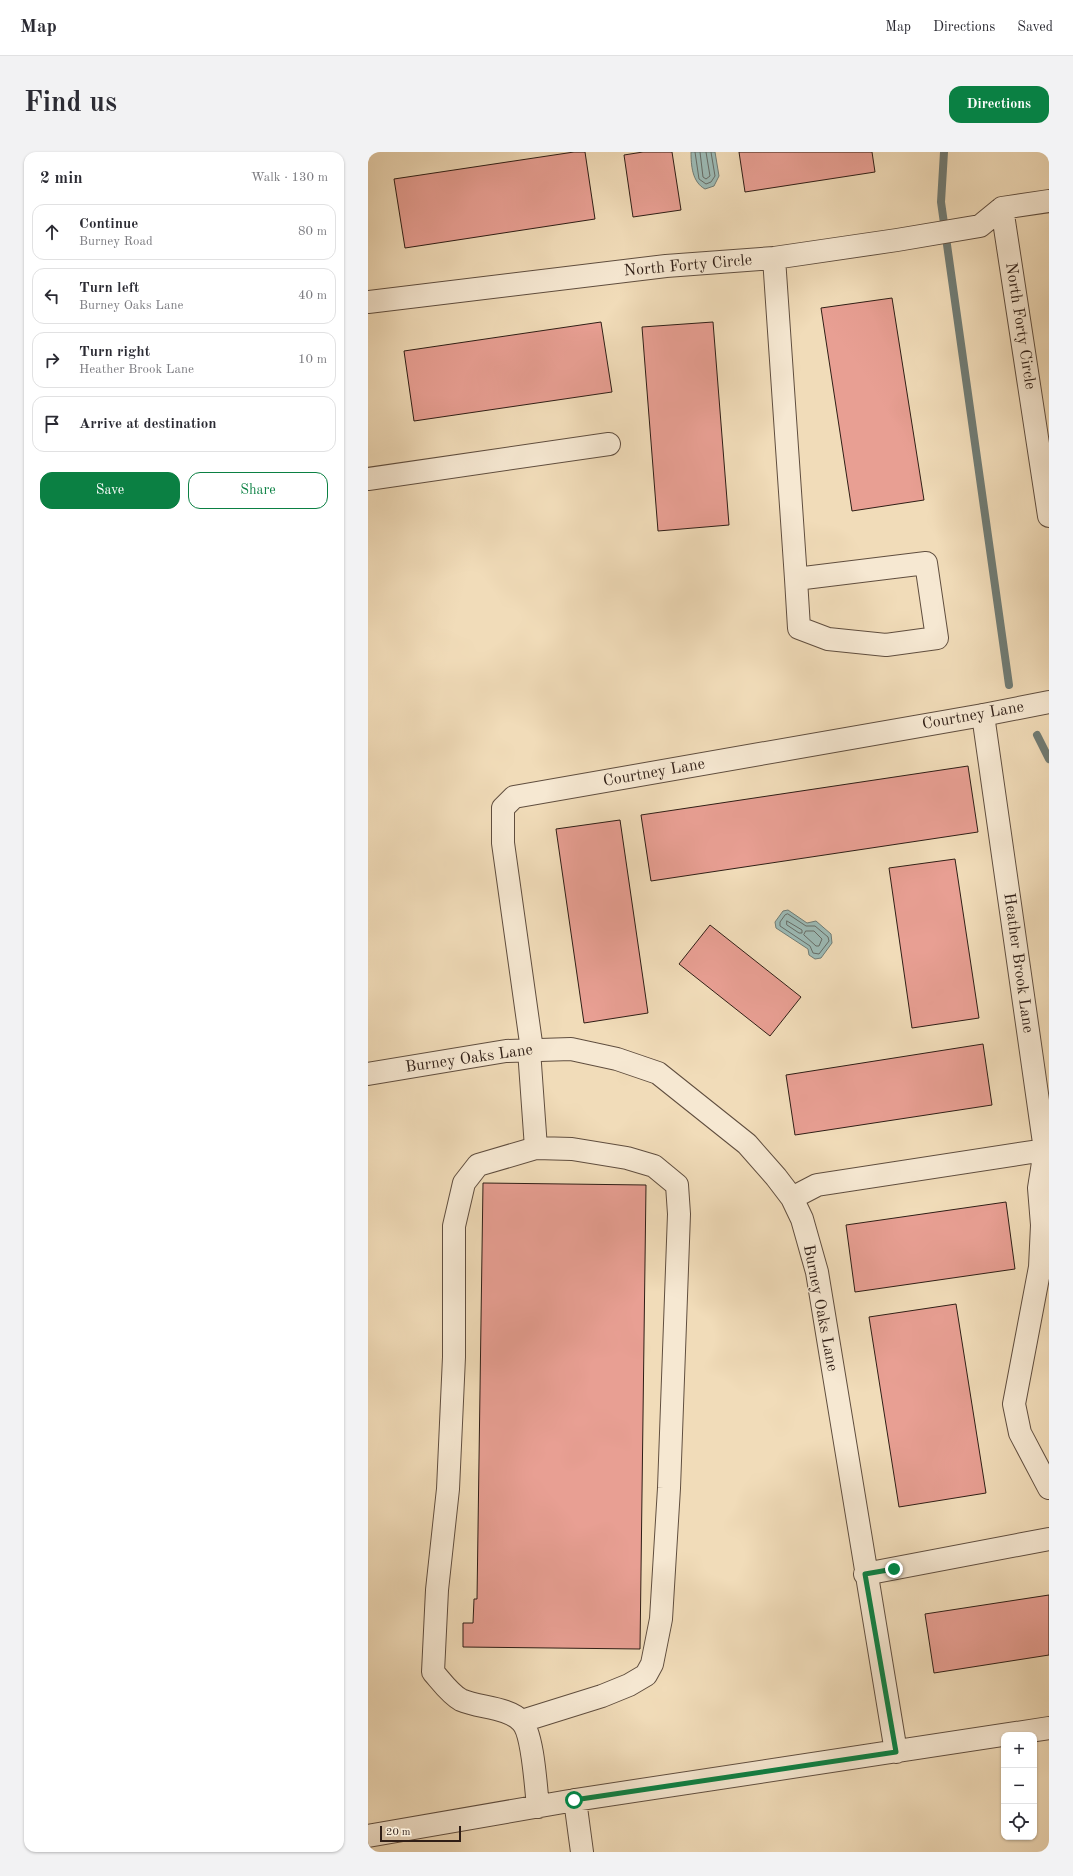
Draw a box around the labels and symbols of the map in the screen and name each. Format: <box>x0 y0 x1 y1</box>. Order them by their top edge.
street label: North Forty Circle <box>623 252 753 280</box>
street label: North Forty Circle <box>1002 261 1038 391</box>
street label: Courtney Lane <box>921 699 1025 733</box>
street label: Courtney Lane <box>602 756 706 790</box>
street label: Heather Brook Lane <box>1000 892 1036 1034</box>
street label: Burney Oaks Lane <box>404 1042 534 1076</box>
street label: Burney Oaks Lane <box>800 1243 840 1373</box>
route end <box>885 1560 903 1578</box>
route start <box>565 1791 583 1809</box>
scale bar <box>380 1824 461 1843</box>

